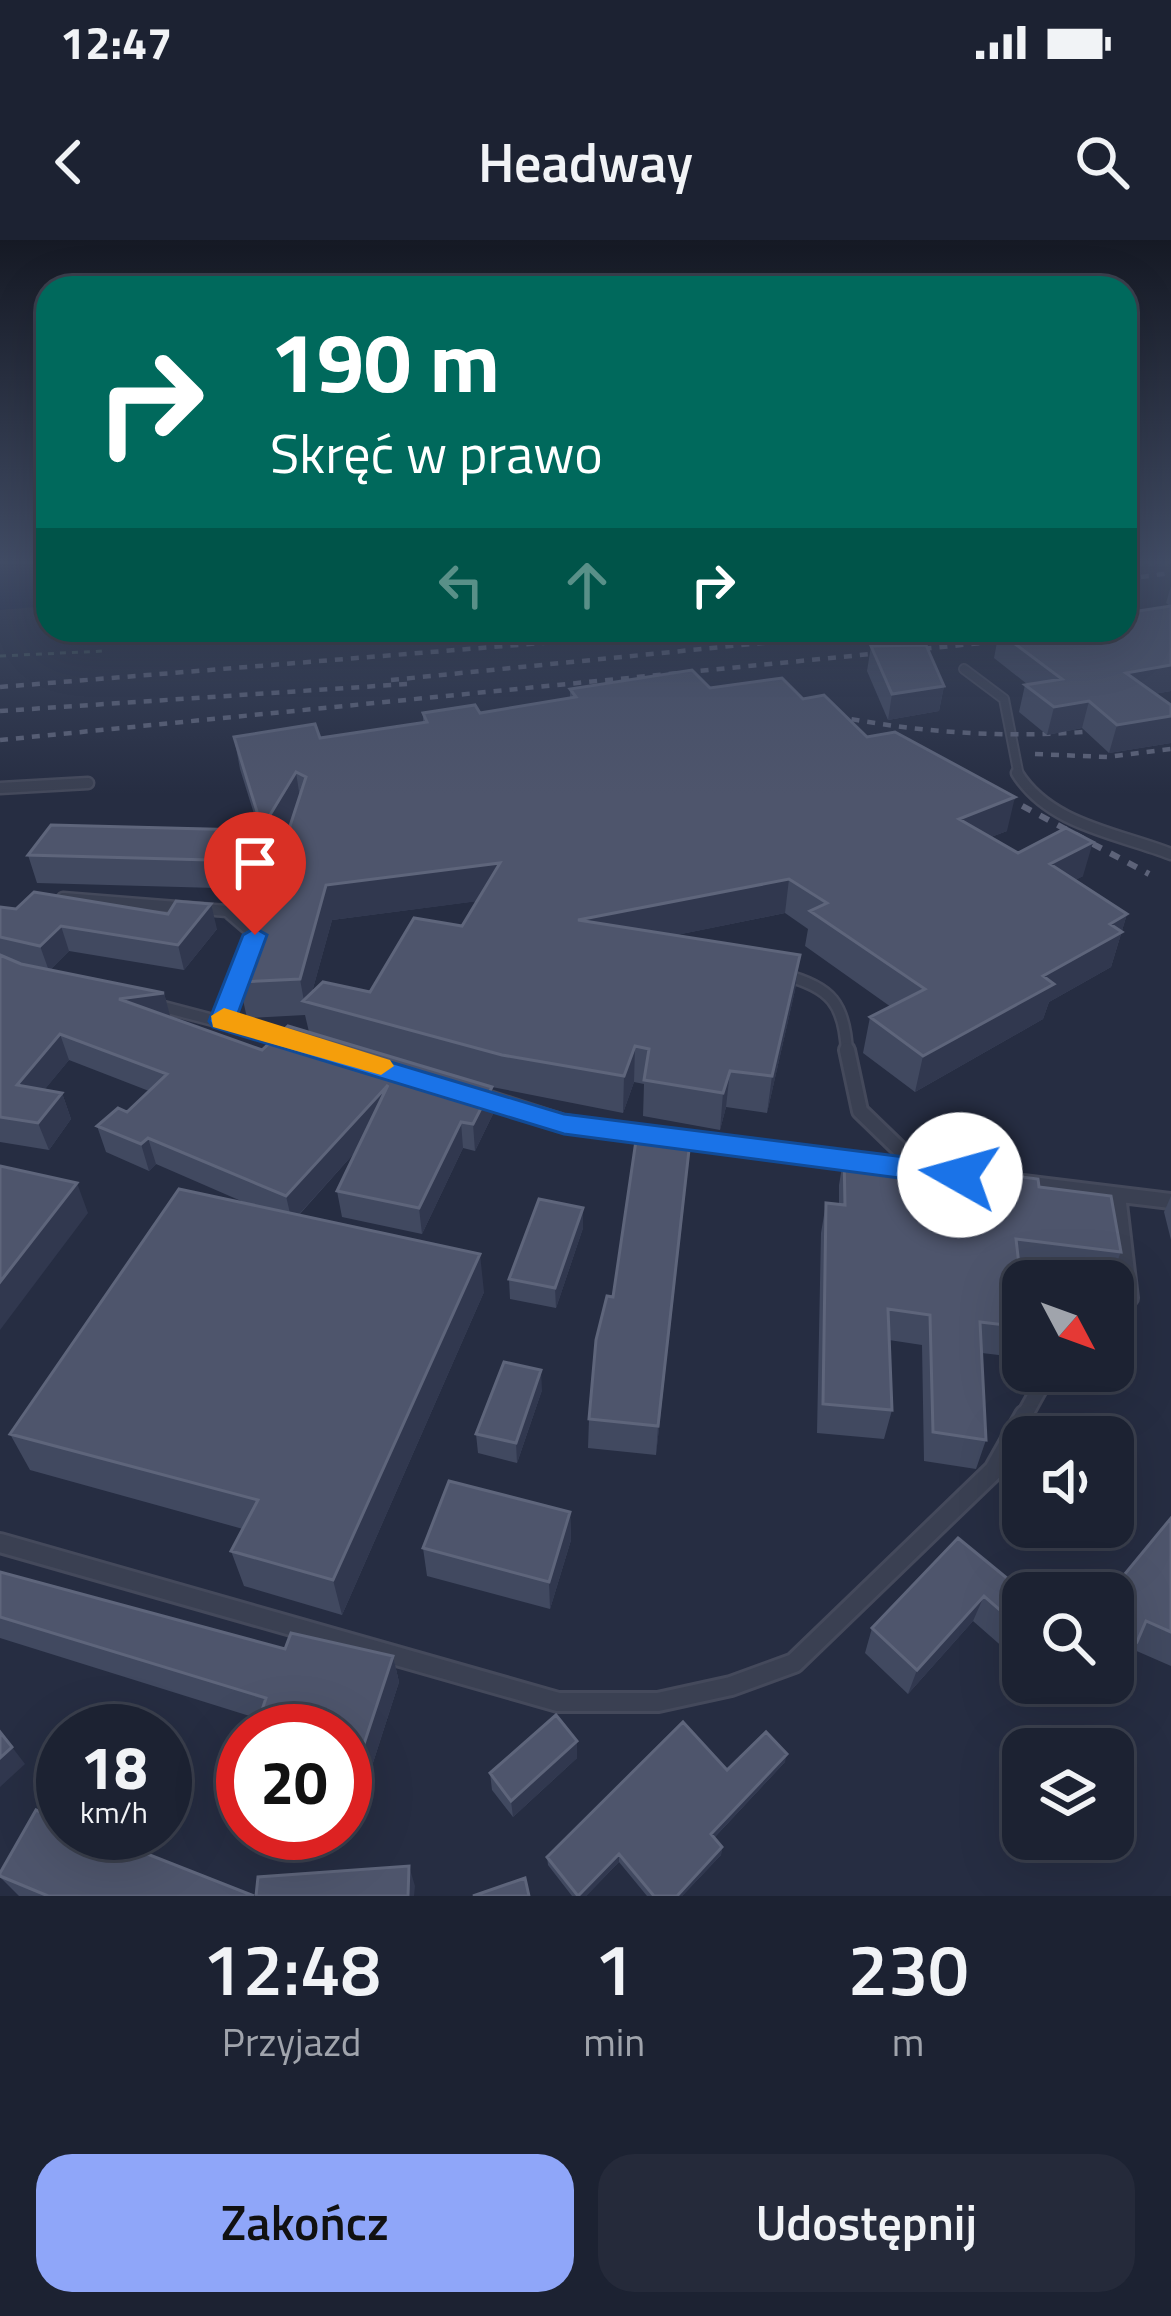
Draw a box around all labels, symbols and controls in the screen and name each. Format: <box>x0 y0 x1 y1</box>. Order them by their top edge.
text: 12:47 <box>60 8 172 76</box>
text: Headway <box>478 121 693 203</box>
icon: back <box>36 129 102 195</box>
icon: search <box>1069 129 1135 195</box>
text: 190 m <box>270 297 500 425</box>
icon: right <box>72 324 228 480</box>
text: Skręć w prawo <box>270 412 603 494</box>
icon: left <box>428 552 494 618</box>
icon: ahead <box>554 552 620 618</box>
icon: right <box>680 552 746 618</box>
pin <box>204 812 306 935</box>
icon: arrive <box>222 830 288 896</box>
position arrow <box>897 1112 1023 1238</box>
north arrow <box>1002 1260 1134 1392</box>
map controls <box>1002 1260 1134 1860</box>
button: sound <box>1002 1416 1134 1548</box>
button: search <box>1002 1572 1134 1704</box>
speed limit sign: 20 <box>216 1704 372 1860</box>
text: 18 <box>80 1721 148 1812</box>
button: layers <box>1002 1728 1134 1860</box>
text: km/h <box>80 1789 148 1835</box>
text: 12:48 <box>202 1913 381 2023</box>
text: 1 <box>594 1913 634 2023</box>
text: 230 <box>848 1913 969 2023</box>
text: Przyjazd <box>222 2012 361 2071</box>
text: min <box>583 2012 645 2071</box>
text: m <box>892 2012 924 2071</box>
button: Zakończ <box>36 2154 574 2292</box>
button: Udostępnij <box>598 2154 1135 2292</box>

